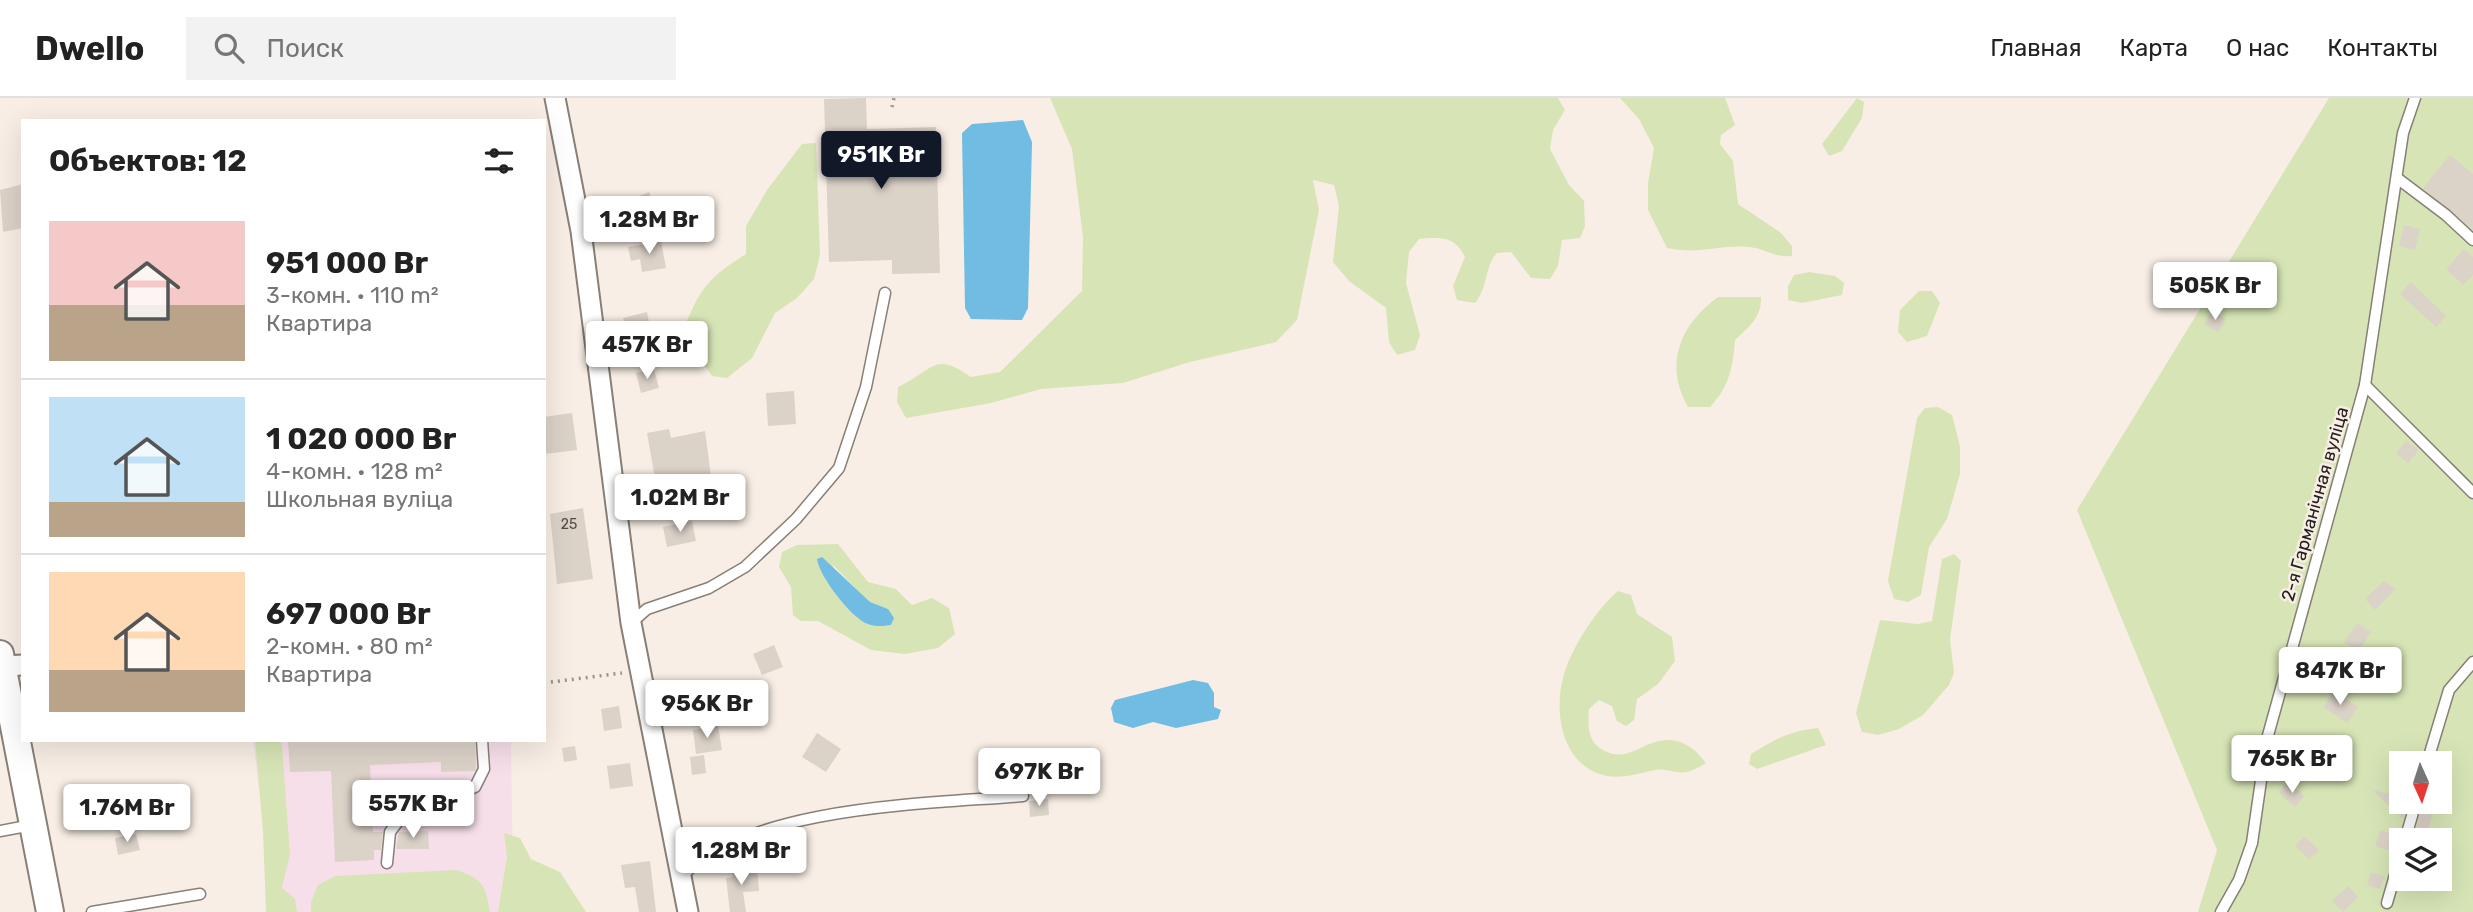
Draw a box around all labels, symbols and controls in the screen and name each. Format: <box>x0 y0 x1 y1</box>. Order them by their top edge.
search box <box>186 17 676 80</box>
text: Dwello <box>35 29 144 68</box>
icon: search <box>210 29 248 67</box>
text: Поиск <box>266 33 344 64</box>
text: Главная <box>1990 34 2082 62</box>
text: Карта <box>2120 34 2188 62</box>
text: О нас <box>2226 34 2289 62</box>
text: Контакты <box>2327 34 2438 62</box>
pin: 951K Br <box>816 132 946 191</box>
text: 951K Br <box>837 140 925 168</box>
icon: filters <box>480 142 518 180</box>
text: Объектов: 12 <box>49 143 247 179</box>
pin: 1.28M Br <box>577 197 721 256</box>
text: 1.28M Br <box>599 205 699 233</box>
text: 951 000 Br <box>266 245 428 281</box>
icon: home <box>105 249 189 333</box>
pin: 505K Br <box>2150 262 2280 322</box>
text: 505K Br <box>2169 271 2261 299</box>
text: 3-комн. · 110 m² <box>266 281 439 309</box>
text: Квартира <box>266 309 372 337</box>
pin: 457K Br <box>582 322 712 381</box>
text: 457K Br <box>602 330 692 358</box>
street label: 2-я Гарманічная вуліца <box>2277 404 2353 604</box>
text: 1 020 000 Br <box>266 421 456 457</box>
icon: home <box>105 425 189 509</box>
text: 4-комн. · 128 m² <box>266 457 443 485</box>
pin: 1.02M Br <box>608 474 752 534</box>
text: 1.02M Br <box>631 483 729 511</box>
text: Школьная вуліца <box>266 485 453 513</box>
house number: 25 <box>561 516 577 533</box>
text: 697 000 Br <box>266 596 431 632</box>
icon: home <box>105 600 189 684</box>
text: 2-комн. · 80 m² <box>266 632 433 660</box>
pin: 847K Br <box>2275 648 2405 707</box>
text: 847K Br <box>2295 656 2385 684</box>
text: Квартира <box>266 660 372 688</box>
pin: 956K Br <box>642 680 772 740</box>
text: 956K Br <box>661 689 753 717</box>
pin: 765K Br <box>2227 736 2357 795</box>
text: 765K Br <box>2247 744 2337 772</box>
pin: 697K Br <box>974 748 1104 808</box>
north arrow <box>2389 751 2452 814</box>
map controls <box>2389 751 2452 891</box>
text: 697K Br <box>994 757 1084 785</box>
pin: 557K Br <box>348 780 478 840</box>
pin: 1.76M Br <box>55 784 199 844</box>
text: 557K Br <box>368 789 458 817</box>
text: 1.76M Br <box>79 793 175 821</box>
pin: 1.28M Br <box>669 828 813 887</box>
button: layers <box>2389 828 2452 891</box>
text: 1.28M Br <box>691 836 791 864</box>

